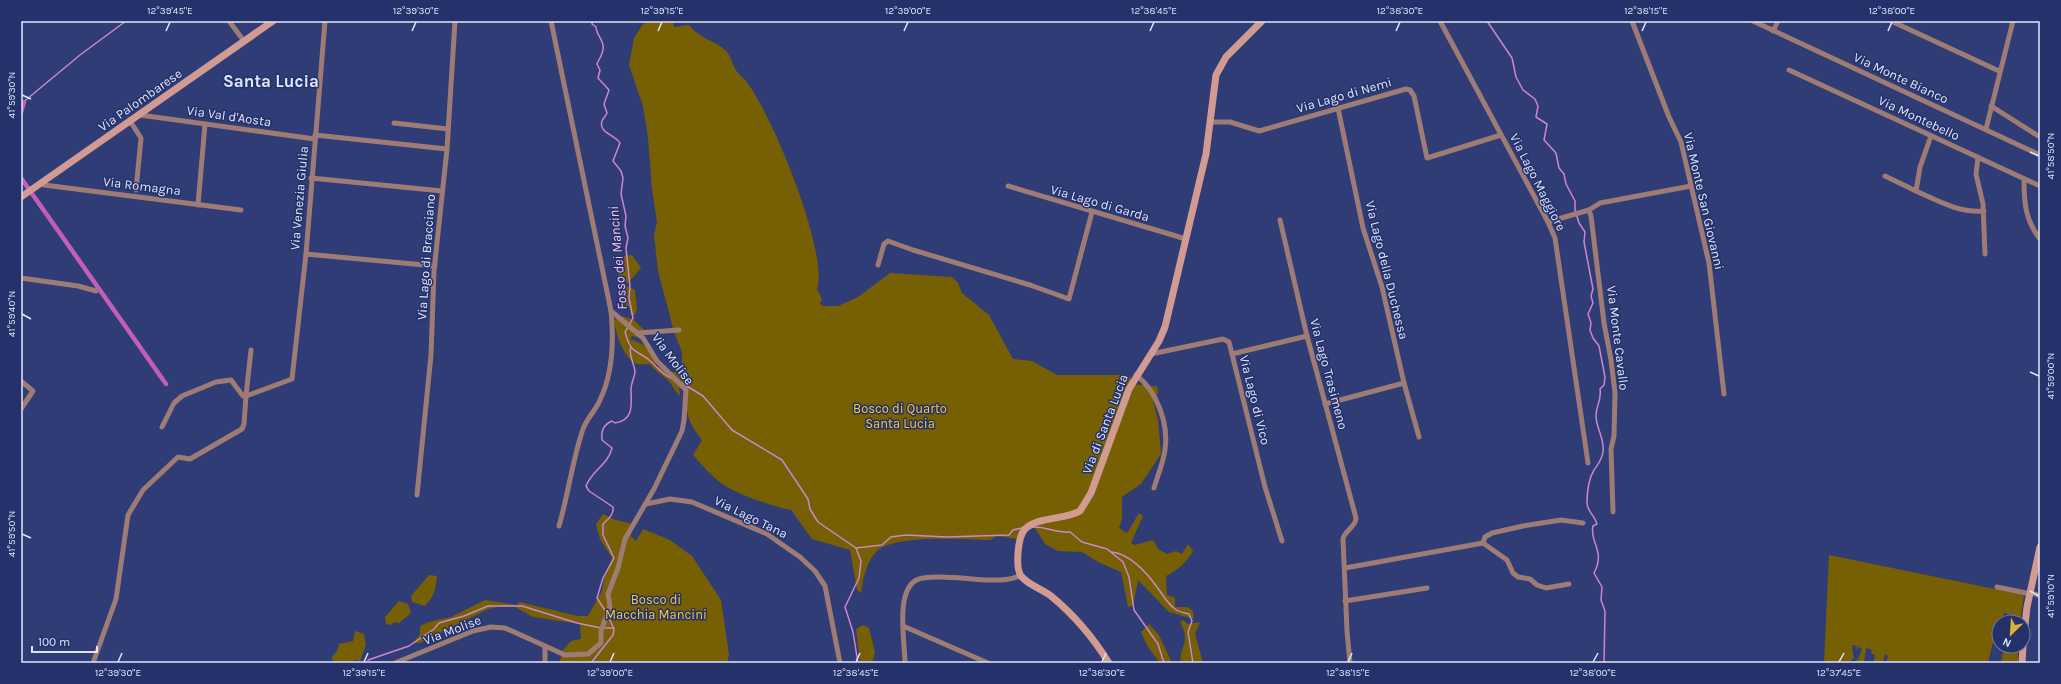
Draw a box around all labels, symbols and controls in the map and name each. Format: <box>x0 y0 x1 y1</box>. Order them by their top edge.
text: 12°39'45"E <box>147 5 193 17</box>
text: 12°39'30"E <box>393 5 439 17</box>
text: 12°39'15"E <box>640 5 684 17</box>
text: 12°39'00"E <box>885 5 931 17</box>
text: 12°38'45"E <box>1131 5 1177 17</box>
text: 12°38'30"E <box>1377 5 1423 17</box>
text: 12°38'15"E <box>1624 5 1668 17</box>
text: 12°38'00"E <box>1869 5 1915 17</box>
street label: Via Monte Bianco <box>1851 49 1951 107</box>
street label: Via Palombarese <box>95 65 185 134</box>
district label: Santa Lucia <box>223 71 319 91</box>
text: 41°59'30"N <box>6 72 18 118</box>
street label: Via Lago di Nemi <box>1295 74 1393 116</box>
street label: Via Montebello <box>1876 93 1962 143</box>
street label: Via Val d'Aosta <box>186 103 272 129</box>
street label: Via Lago Maggiore <box>1507 131 1569 234</box>
street label: Via Monte San Giovanni <box>1681 131 1727 271</box>
text: 41°58'50"N <box>2045 133 2057 179</box>
street label: Via Venezia Giulia <box>287 145 311 251</box>
street label: Via Romagna <box>102 174 182 198</box>
street label: Via Lago di Garda <box>1049 182 1151 224</box>
street label: Via Lago di Bracciano <box>414 194 438 320</box>
street label: Via Lago della Duchessa <box>1362 199 1412 341</box>
water label: Fosso dei Mancini <box>605 205 631 311</box>
street label: Via Monte Cavallo <box>1604 285 1632 391</box>
text: 41°59'40"N <box>6 291 18 337</box>
street label: Via Lago Trasimeno <box>1307 317 1351 431</box>
street label: Via Molise <box>649 330 697 388</box>
text: 41°59'00"N <box>2045 353 2057 399</box>
street label: Via Lago di Vico <box>1237 354 1273 446</box>
street label: Via di Santa Lucia <box>1079 372 1131 476</box>
park label: Bosco di Quarto Santa Lucia <box>853 401 947 431</box>
street label: Via Lago Tana <box>712 493 790 541</box>
text: 41°59'50"N <box>6 511 18 557</box>
text: 41°59'10"N <box>2045 574 2057 618</box>
park label: Bosco di Macchia Mancini <box>605 592 707 622</box>
street label: Via Molise <box>421 612 483 648</box>
north arrow <box>1991 614 2031 654</box>
scale bar <box>32 628 97 654</box>
text: 100 m <box>38 635 70 649</box>
text: N <box>2001 635 2013 650</box>
text: 12°39'30"E <box>95 667 141 679</box>
text: 12°39'15"E <box>342 667 386 679</box>
text: 12°39'00"E <box>587 667 633 679</box>
text: 12°38'45"E <box>833 667 879 679</box>
text: 12°38'30"E <box>1079 667 1125 679</box>
text: 12°38'15"E <box>1326 667 1370 679</box>
text: 12°38'00"E <box>1570 667 1616 679</box>
text: 12°37'45"E <box>1817 667 1861 679</box>

